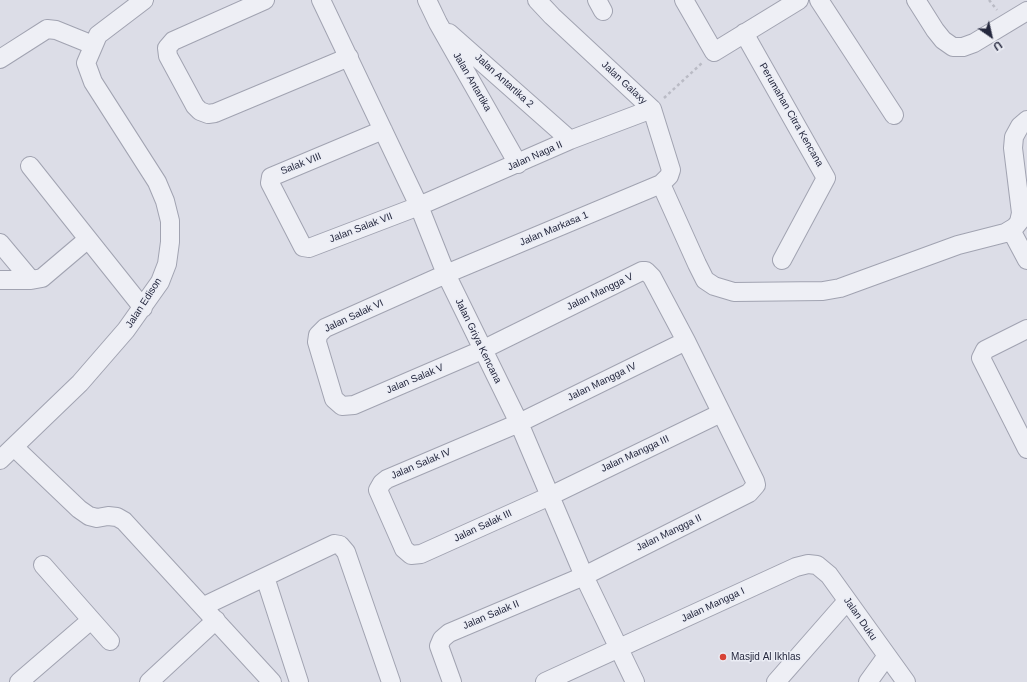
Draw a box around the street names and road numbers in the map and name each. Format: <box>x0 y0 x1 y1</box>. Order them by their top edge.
street label: Jalan Antartika <box>450 50 494 114</box>
street label: Jalan Antartika 2 <box>472 52 536 110</box>
street label: Jalan Galaxy <box>599 59 649 107</box>
street label: Perumahan Citra Kencana <box>756 61 826 169</box>
street label: Jalan Naga II <box>506 139 564 173</box>
street label: Salak VIII <box>279 150 323 178</box>
street label: Jalan Markasa 1 <box>518 209 590 249</box>
street label: Jalan Salak VII <box>328 210 394 246</box>
street label: Jalan Mangga V <box>565 271 635 313</box>
street label: Jalan Edison <box>123 276 165 330</box>
street label: Jalan Salak VI <box>322 297 386 335</box>
street label: Jalan Griya Kencana <box>452 297 504 385</box>
street label: Jalan Mangga IV <box>566 360 638 404</box>
street label: Jalan Salak V <box>385 362 445 396</box>
street label: Jalan Mangga III <box>599 433 671 475</box>
street label: Jalan Salak IV <box>389 446 453 482</box>
street label: Jalan Salak III <box>452 507 514 545</box>
street label: Jalan Mangga II <box>634 512 704 554</box>
street label: Jalan Mangga I <box>679 585 747 625</box>
street label: Jalan Duku <box>841 595 879 643</box>
street label: Jalan Salak II <box>461 598 521 632</box>

